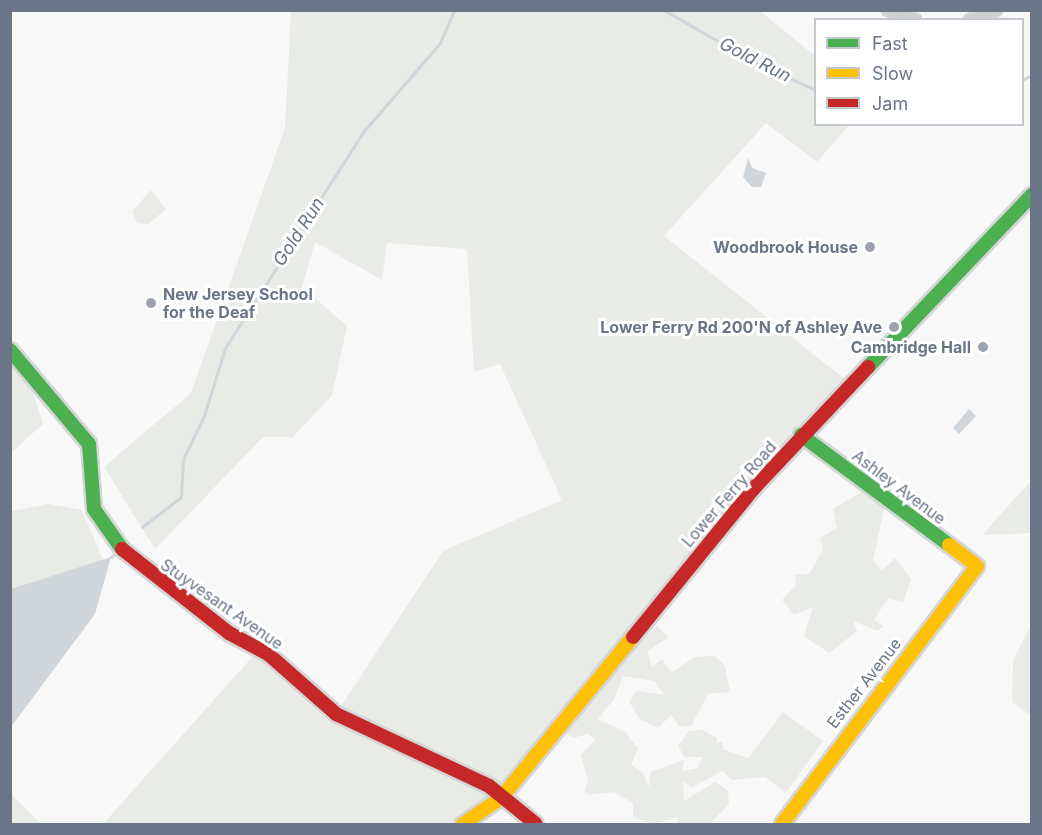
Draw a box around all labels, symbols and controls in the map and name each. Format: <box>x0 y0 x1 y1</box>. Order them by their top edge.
legend <box>814 18 1024 126</box>
water label: Gold Run <box>716 33 794 87</box>
text: Fast <box>872 33 908 54</box>
text: Slow <box>872 63 913 84</box>
text: Jam <box>872 93 908 114</box>
water label: Gold Run <box>269 194 329 270</box>
place label: Woodbrook House <box>713 237 858 257</box>
marker: Woodbrook House <box>863 240 877 254</box>
place label: New Jersey School for the Deaf <box>163 284 313 322</box>
marker: New Jersey School for the Deaf <box>144 296 158 310</box>
place label: Lower Ferry Rd 200'N of Ashley Ave <box>600 317 882 337</box>
marker: Lower Ferry Rd 200'N of Ashley Ave <box>887 320 901 334</box>
place label: Cambridge Hall <box>851 337 971 357</box>
marker: Cambridge Hall <box>976 340 990 354</box>
street label: Lower Ferry Road <box>678 437 780 551</box>
street label: Ashley Avenue <box>849 446 949 528</box>
street label: Stuyvesant Avenue <box>157 555 287 653</box>
street label: Esther Avenue <box>823 634 905 732</box>

